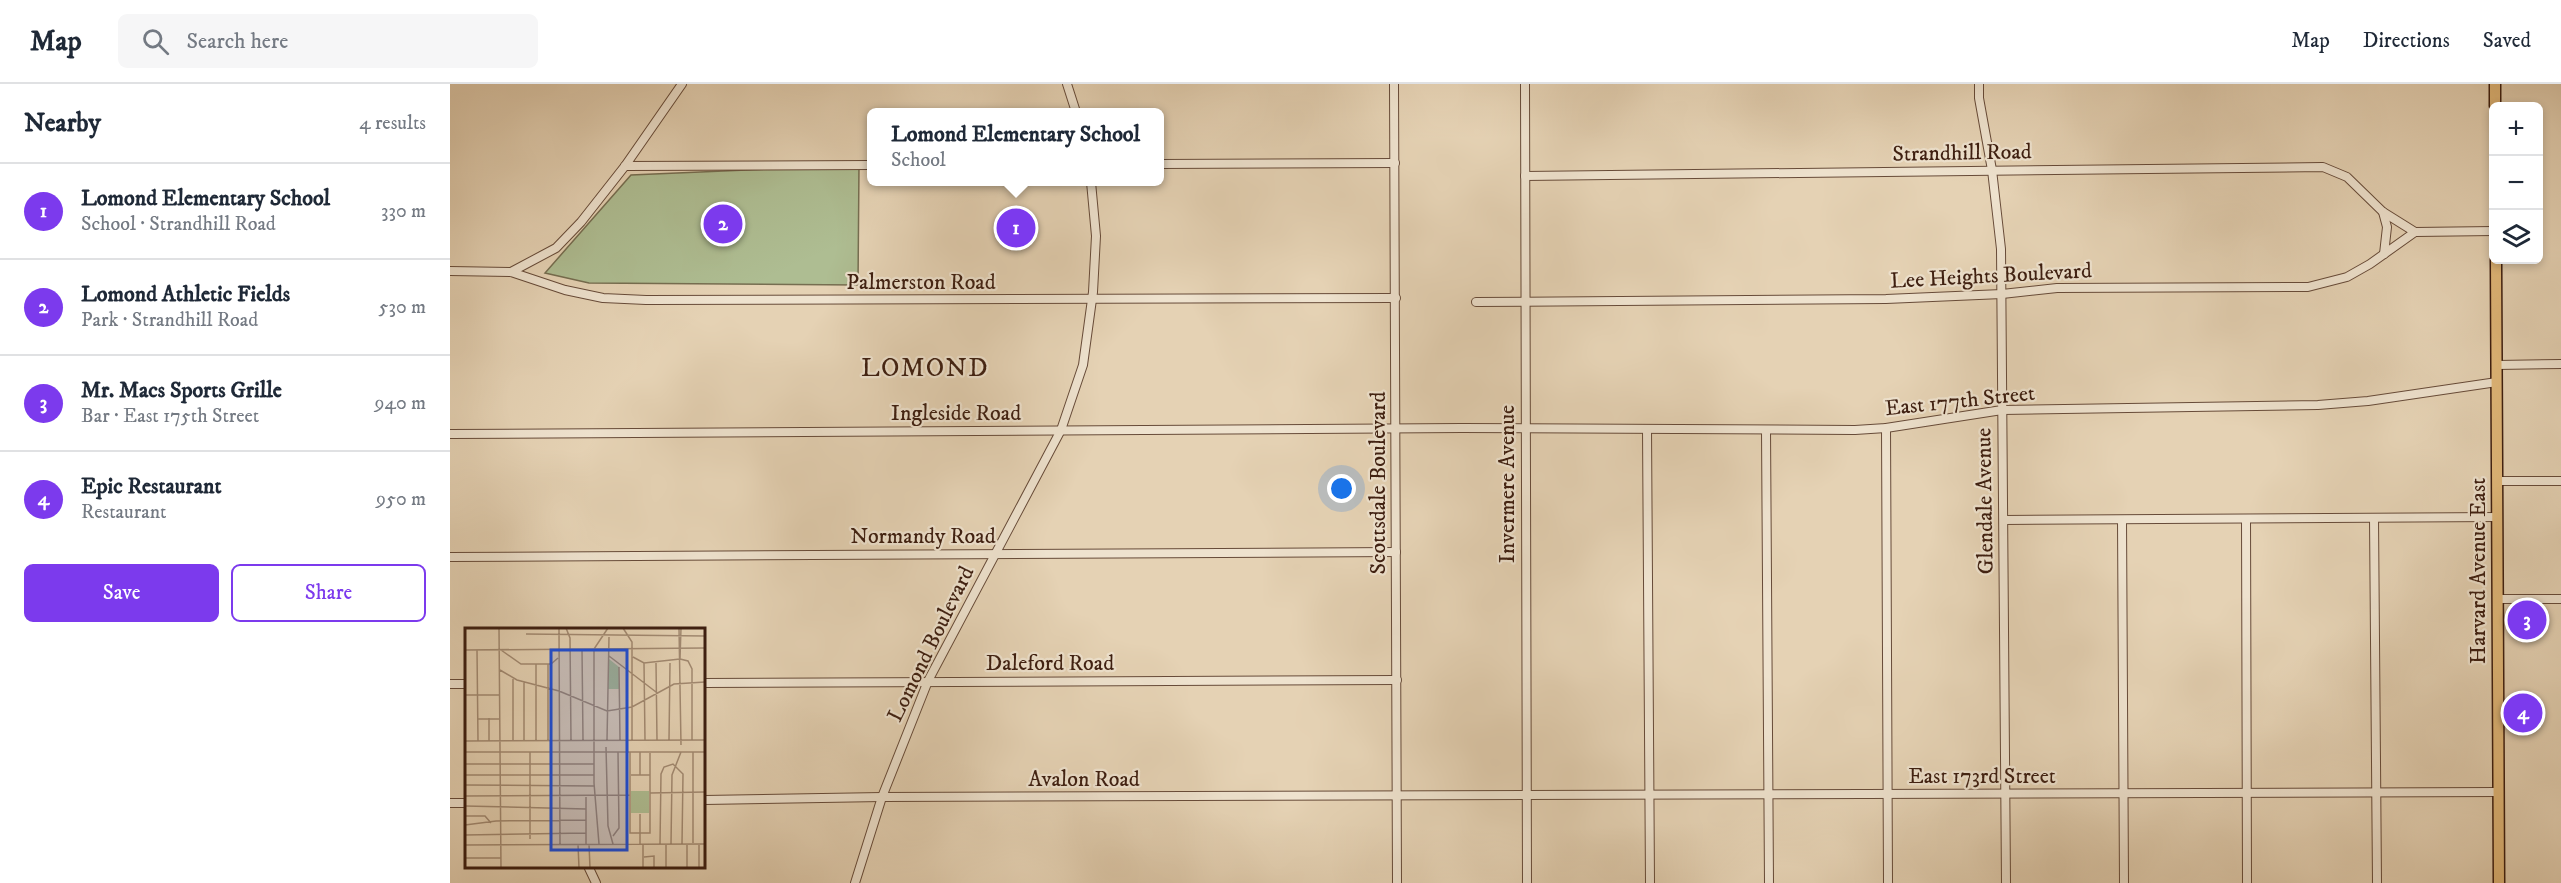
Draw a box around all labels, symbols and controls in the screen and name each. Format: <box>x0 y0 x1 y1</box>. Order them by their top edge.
search box <box>118 14 538 68</box>
text: Map <box>30 24 82 59</box>
icon: search <box>139 25 172 58</box>
text: Search here <box>187 28 288 55</box>
text: Map <box>2291 28 2330 54</box>
text: Directions <box>2363 28 2450 54</box>
text: Saved <box>2483 28 2531 54</box>
map controls <box>2489 102 2543 264</box>
button: + <box>2489 102 2543 156</box>
text: Nearby <box>24 107 101 140</box>
popup <box>867 108 1164 186</box>
text: 4 results <box>359 111 426 136</box>
text: Lomond Elementary School <box>891 121 1140 148</box>
street label: Strandhill Road <box>1892 138 2032 168</box>
text: School <box>891 148 946 173</box>
button: − <box>2489 156 2543 210</box>
text: Lomond Elementary School <box>81 185 330 212</box>
text: 1 <box>40 199 47 224</box>
text: 330 m <box>381 199 426 224</box>
pin: 2 <box>704 202 742 246</box>
pin: 1 <box>996 206 1036 250</box>
button: layers <box>2489 210 2543 264</box>
text: School · Strandhill Road <box>81 212 276 237</box>
street label: Lee Heights Boulevard <box>1889 257 2093 295</box>
street label: Palmerston Road <box>846 269 996 296</box>
text: Lomond Athletic Fields <box>81 281 290 308</box>
text: 2 <box>39 295 48 320</box>
text: 530 m <box>379 295 426 320</box>
text: Park · Strandhill Road <box>81 308 258 333</box>
district label: LOMOND <box>861 352 989 385</box>
text: Mr. Macs Sports Grille <box>81 377 282 404</box>
street label: East 177th Street <box>1884 380 2036 422</box>
text: 3 <box>40 391 47 416</box>
text: 940 m <box>374 391 426 416</box>
street label: Scottsdale Boulevard <box>1365 392 1392 574</box>
street label: Ingleside Road <box>891 400 1021 427</box>
text: Bar · East 175th Street <box>81 404 259 429</box>
street label: Invermere Avenue <box>1494 405 1521 563</box>
street label: Glendale Avenue <box>1970 427 2000 575</box>
text: Epic Restaurant <box>81 473 221 500</box>
your location <box>1327 474 1356 503</box>
street label: Harvard Avenue East <box>2465 478 2492 664</box>
text: 4 <box>38 487 49 512</box>
text: 950 m <box>376 487 426 512</box>
text: Restaurant <box>81 500 166 525</box>
street label: Normandy Road <box>850 523 996 550</box>
street label: Lomond Boulevard <box>882 562 980 726</box>
button: Save <box>24 564 219 622</box>
button: Share <box>231 564 426 622</box>
pin: 3 <box>2508 598 2546 642</box>
inset map <box>465 628 705 868</box>
street label: Daleford Road <box>986 650 1114 677</box>
pin: 4 <box>2504 690 2542 736</box>
street label: East 173rd Street <box>1908 763 2056 790</box>
street label: Avalon Road <box>1028 766 1140 793</box>

